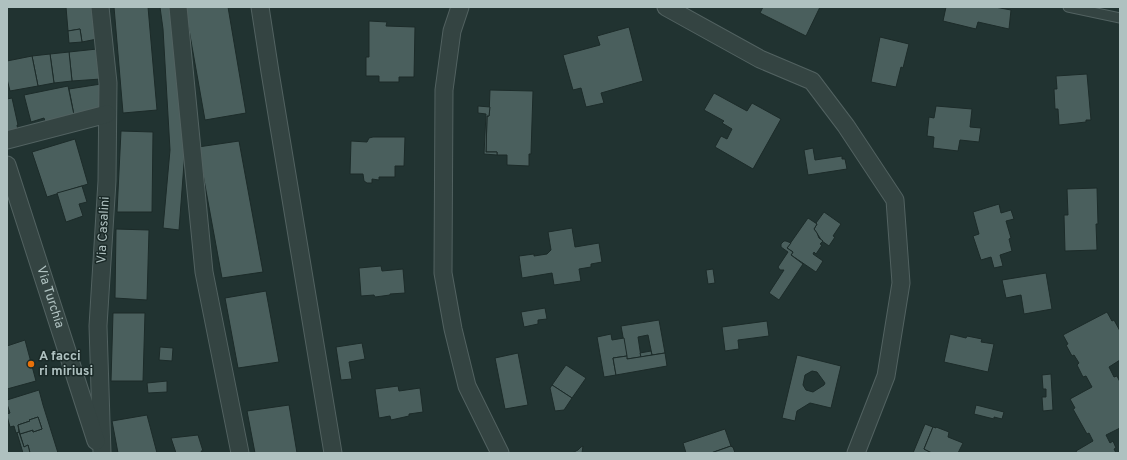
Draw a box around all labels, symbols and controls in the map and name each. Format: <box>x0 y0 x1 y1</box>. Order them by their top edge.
street label: Via Casalini <box>94 196 114 264</box>
street label: Via Turchia <box>32 264 67 330</box>
place label: A facci ri miriusi <box>39 349 93 380</box>
marker: A facci ri miriusi <box>26 359 36 369</box>

